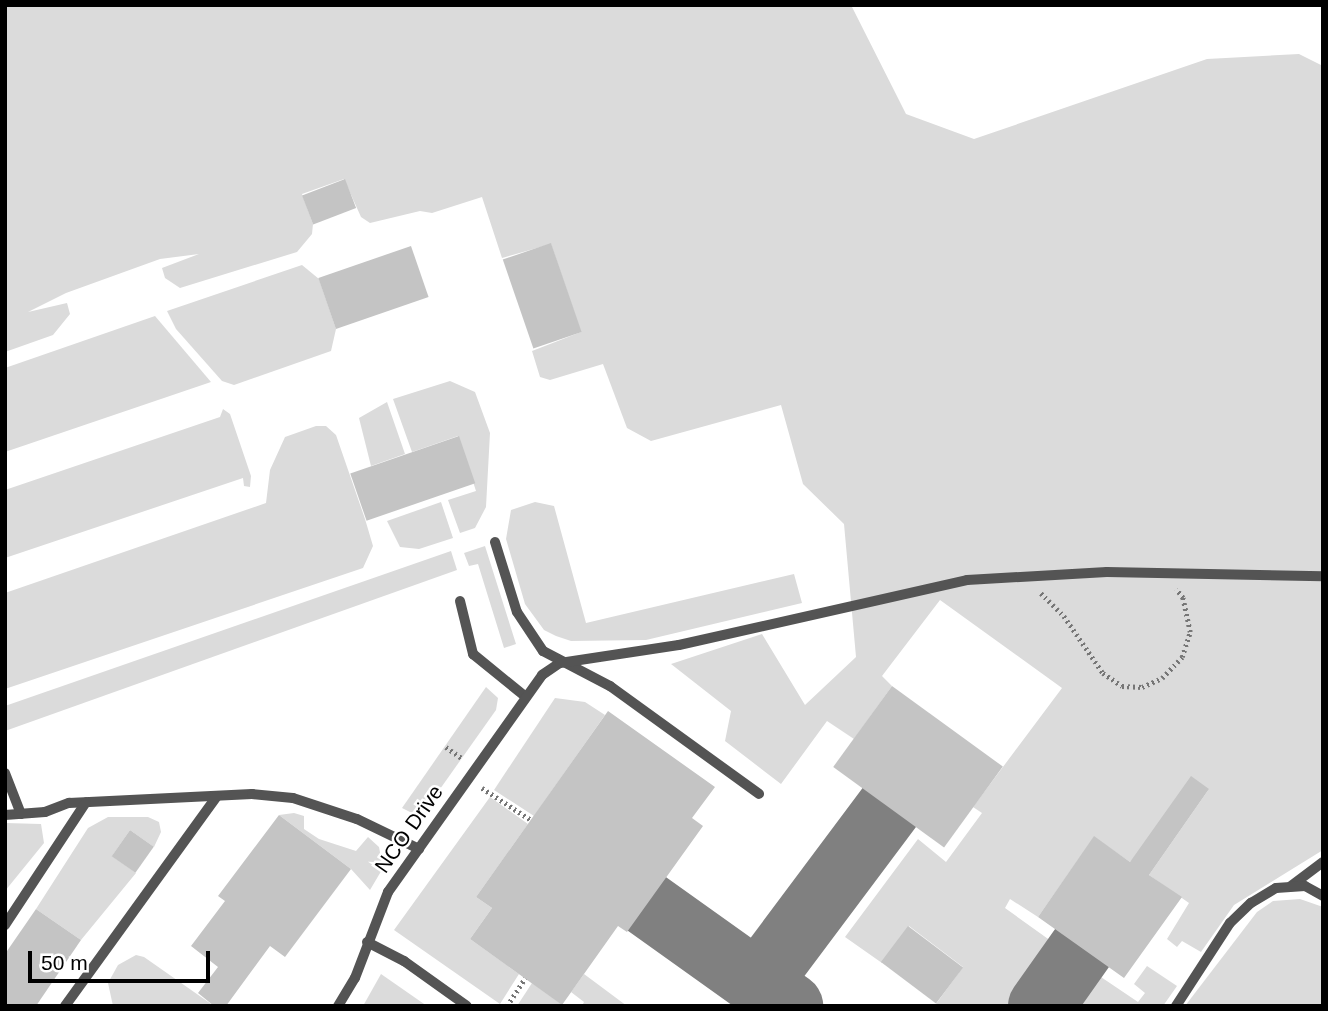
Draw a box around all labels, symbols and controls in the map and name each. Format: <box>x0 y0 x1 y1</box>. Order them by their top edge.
street label: NCO Drive <box>370 780 448 878</box>
scale bar <box>32 937 214 981</box>
text: 50 m <box>41 951 88 974</box>

